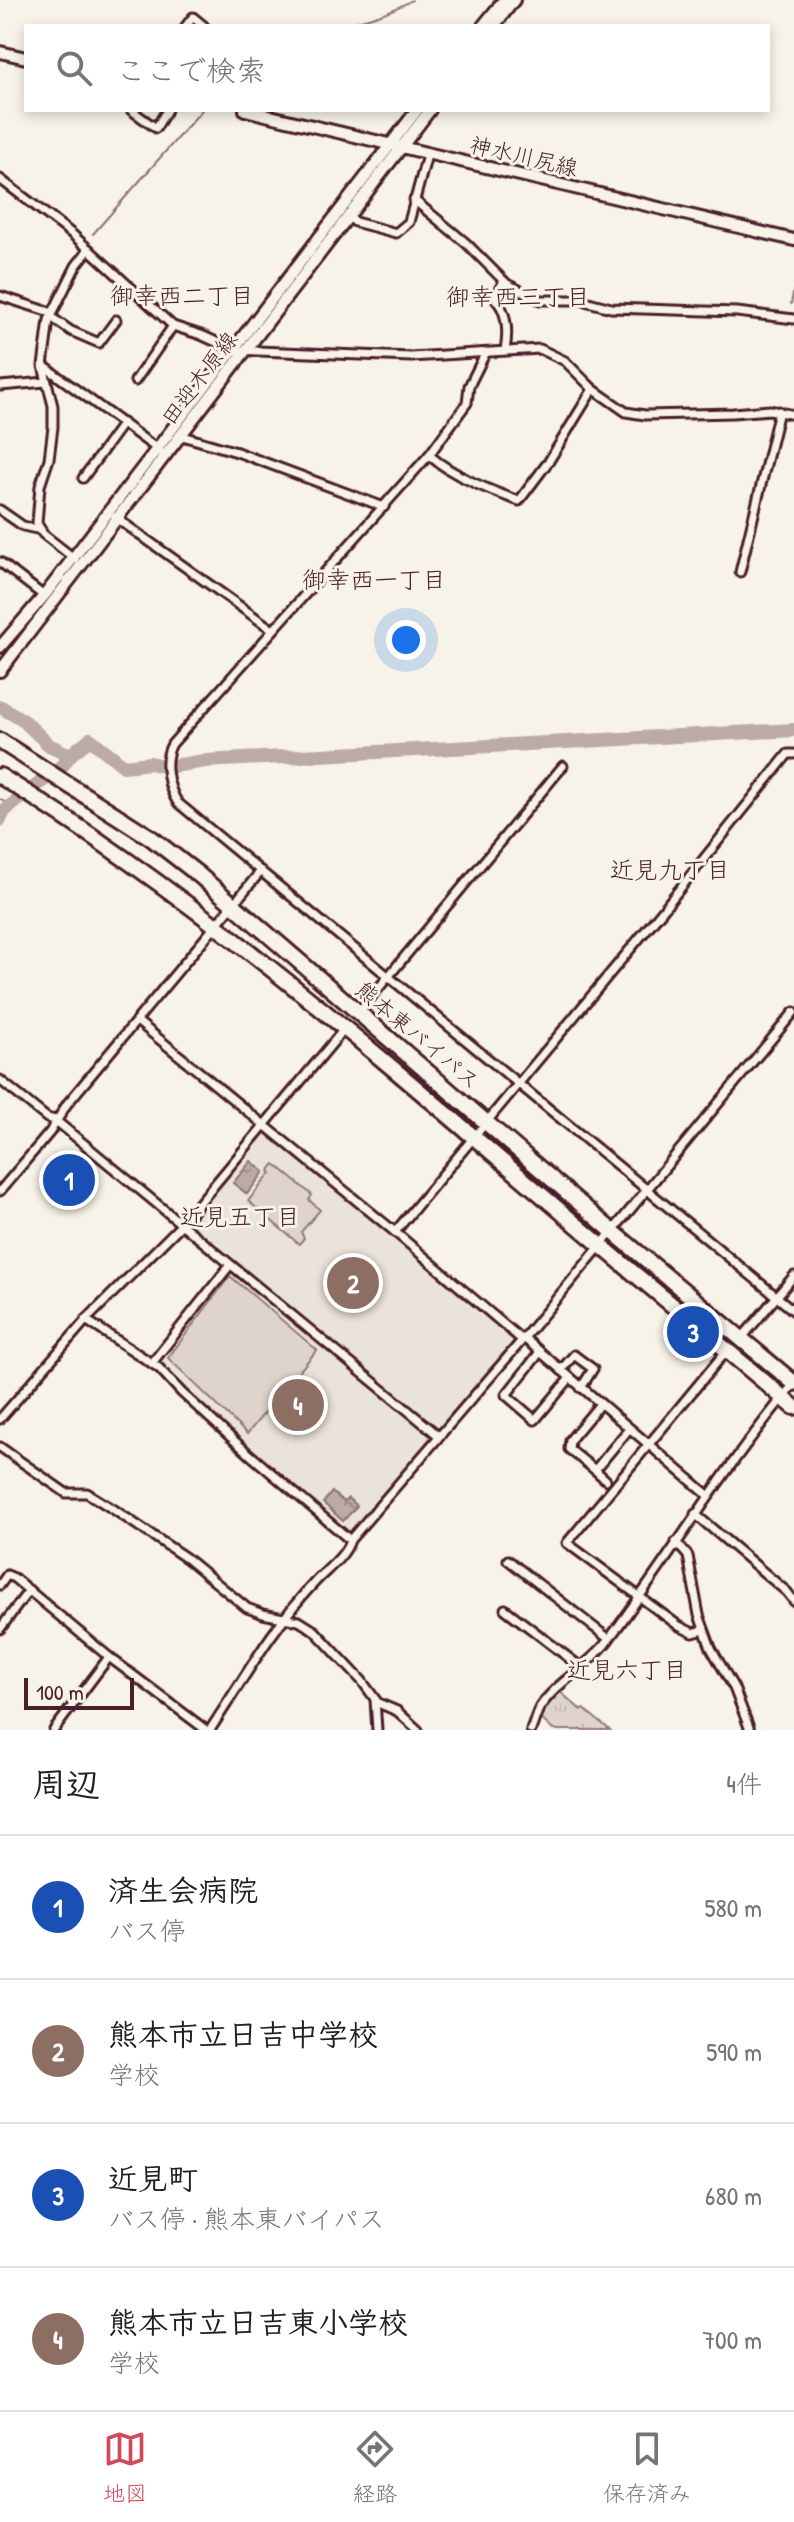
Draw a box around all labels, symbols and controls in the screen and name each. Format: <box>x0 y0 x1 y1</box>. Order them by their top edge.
search box <box>24 24 770 112</box>
icon: search <box>52 46 96 90</box>
text: ここで検索 <box>116 50 266 90</box>
street label: 神水川尻線 <box>467 129 581 183</box>
district label: 御幸西二丁目 <box>110 279 254 311</box>
district label: 御幸西三丁目 <box>446 280 590 312</box>
street label: 田迎木原線 <box>154 325 244 431</box>
district label: 御幸西一丁目 <box>302 563 446 595</box>
your location <box>386 620 426 660</box>
district label: 近見九丁目 <box>610 853 730 885</box>
street label: 熊本東バイパス <box>350 974 486 1096</box>
pin: 1 <box>43 1150 95 1210</box>
district label: 近見五丁目 <box>180 1200 300 1232</box>
pin: 2 <box>327 1253 379 1313</box>
pin: 3 <box>667 1302 719 1362</box>
pin: 4 <box>272 1375 324 1435</box>
district label: 近見六丁目 <box>567 1653 687 1685</box>
scale bar <box>24 1674 134 1710</box>
text: 100 m <box>36 1677 84 1707</box>
text: 周辺 <box>32 1761 100 1807</box>
text: 4件 <box>726 1766 762 1801</box>
text: 済生会病院 <box>108 1870 258 1910</box>
text: 1 <box>53 1890 63 1925</box>
text: 580 m <box>704 1890 762 1925</box>
text: バス停 <box>108 1913 186 1948</box>
text: 熊本市立日吉中学校 <box>108 2014 378 2054</box>
text: 2 <box>52 2034 64 2069</box>
text: 590 m <box>706 2034 762 2069</box>
text: 学校 <box>108 2057 160 2092</box>
text: 近見町 <box>108 2158 198 2198</box>
text: 3 <box>52 2178 64 2213</box>
text: 680 m <box>705 2178 762 2213</box>
text: バス停 · 熊本東バイパス <box>108 2201 385 2236</box>
text: 熊本市立日吉東小学校 <box>108 2302 408 2342</box>
text: 4 <box>53 2322 63 2357</box>
text: 700 m <box>702 2322 762 2357</box>
text: 学校 <box>108 2345 160 2380</box>
tab: 地図 <box>103 2427 147 2508</box>
tab: 経路 <box>353 2427 397 2508</box>
tab: 保存済み <box>603 2427 691 2508</box>

